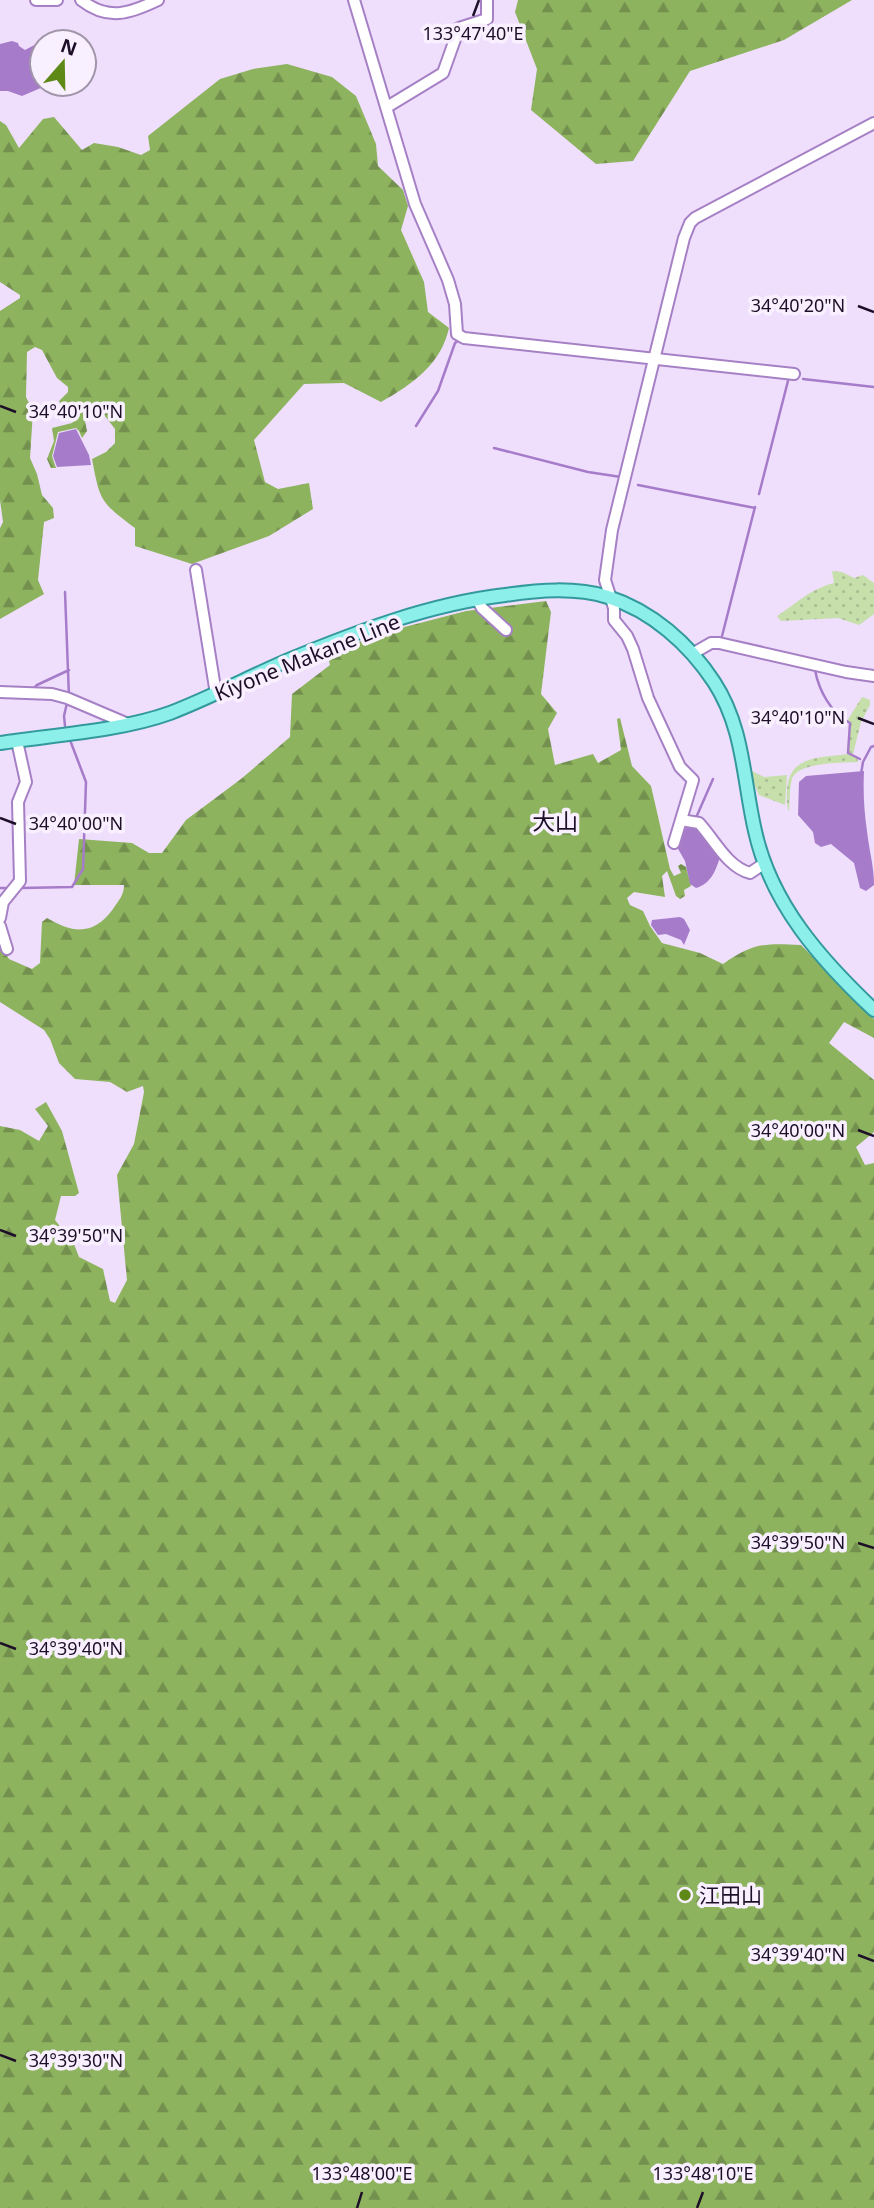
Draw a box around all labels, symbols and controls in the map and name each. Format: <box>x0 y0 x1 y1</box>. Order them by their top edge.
text: 133°47'40"E <box>422 21 524 45</box>
north arrow <box>28 28 98 98</box>
text: N <box>57 32 81 62</box>
text: 34°40'20"N <box>751 293 845 317</box>
text: 34°40'10"N <box>29 399 123 423</box>
street label: Kiyone Makane Line <box>210 607 404 707</box>
text: 34°40'10"N <box>751 705 845 729</box>
district label: 大山 <box>532 805 578 837</box>
text: 34°40'00"N <box>29 811 123 835</box>
text: 34°40'00"N <box>751 1118 845 1142</box>
text: 34°39'50"N <box>29 1223 123 1247</box>
text: 34°39'50"N <box>751 1530 845 1554</box>
text: 34°39'40"N <box>29 1636 123 1660</box>
place label: 江田山 <box>699 1881 762 1909</box>
marker: 江田山 <box>677 1887 693 1903</box>
text: 34°39'40"N <box>751 1942 845 1966</box>
text: 34°39'30"N <box>29 2048 123 2072</box>
text: 133°48'00"E <box>311 2161 413 2185</box>
text: 133°48'10"E <box>652 2161 754 2185</box>

